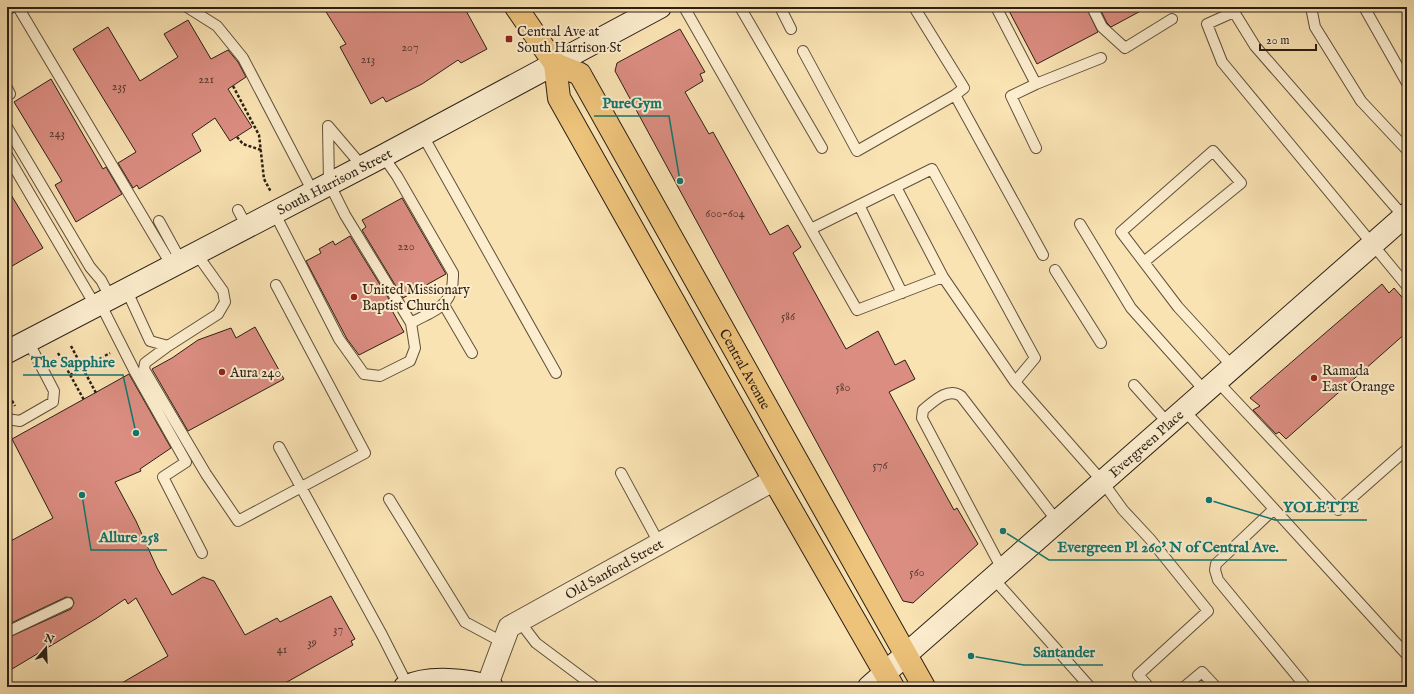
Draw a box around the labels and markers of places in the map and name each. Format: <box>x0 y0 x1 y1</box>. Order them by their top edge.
place label: Central Ave at South Harrison St <box>517 23 621 57</box>
marker: Central Ave at South Harrison St <box>504 34 514 44</box>
callout: PureGym <box>594 89 669 116</box>
place label: United Missionary Baptist Church <box>362 281 470 315</box>
marker: United Missionary Baptist Church <box>349 292 359 302</box>
callout: The Sapphire <box>23 348 123 375</box>
place label: Ramada East Orange <box>1322 362 1395 396</box>
place label: Aura 240 <box>229 364 281 382</box>
marker: Aura 240 <box>217 367 227 377</box>
marker: Ramada East Orange <box>1309 373 1319 383</box>
callout: YOLETTE <box>1275 493 1367 520</box>
callout: Allure 258 <box>91 523 167 550</box>
callout: Evergreen Pl 260' N of Central Ave. <box>1049 533 1287 560</box>
callout: Santander <box>1024 638 1103 665</box>

